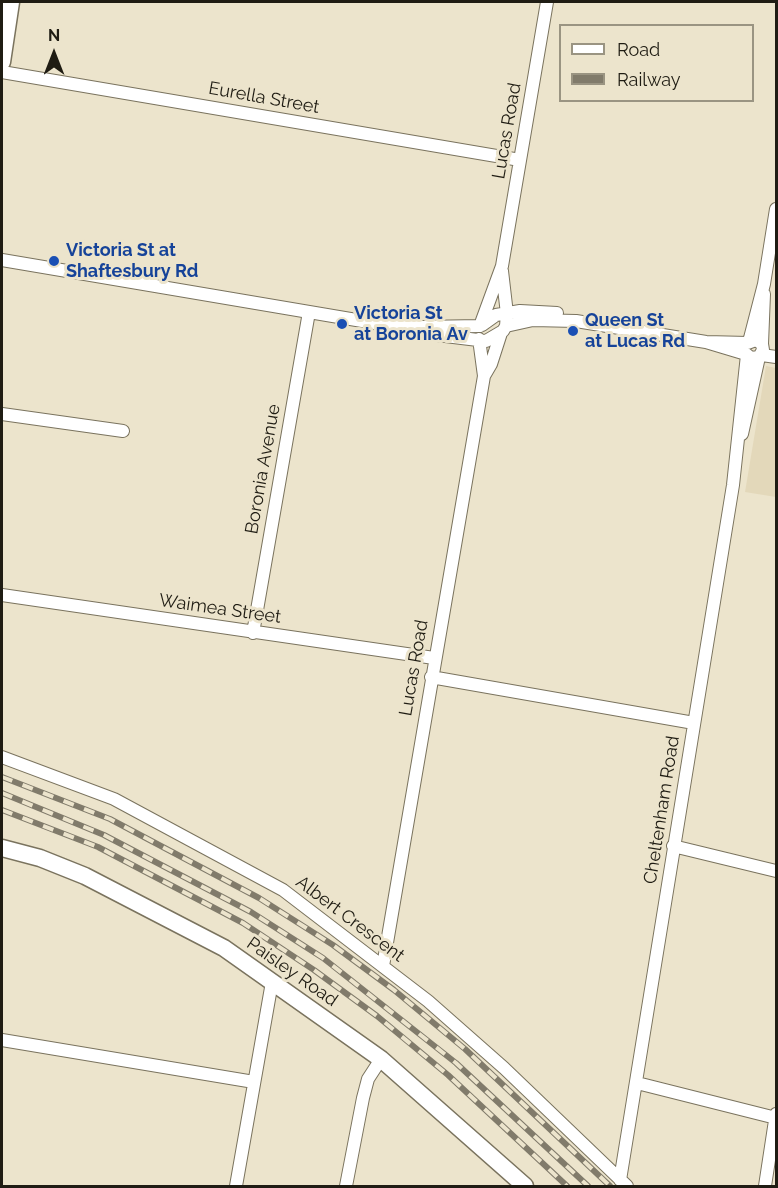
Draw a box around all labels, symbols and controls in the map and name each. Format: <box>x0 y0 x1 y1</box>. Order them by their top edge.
north arrow <box>24 24 84 84</box>
legend <box>559 24 754 102</box>
text: N <box>48 26 60 45</box>
text: Road <box>617 39 660 60</box>
text: Railway <box>617 69 681 90</box>
street label: Eurella Street <box>207 78 321 118</box>
street label: Lucas Road <box>488 81 526 181</box>
place label: Victoria St at Shaftesbury Rd <box>66 240 198 282</box>
marker: Victoria St at Shaftesbury Rd <box>47 254 61 268</box>
place label: Victoria St at Boronia Av <box>354 303 468 346</box>
place label: Queen St at Lucas Rd <box>585 310 685 352</box>
marker: Victoria St at Boronia Av <box>335 317 349 331</box>
marker: Queen St at Lucas Rd <box>566 324 580 338</box>
street label: Boronia Avenue <box>241 402 285 536</box>
street label: Waimea Street <box>158 590 282 628</box>
street label: Lucas Road <box>395 618 433 718</box>
street label: Cheltenham Road <box>640 734 684 886</box>
street label: Albert Crescent <box>292 871 408 967</box>
street label: Paisley Road <box>242 933 342 1011</box>

